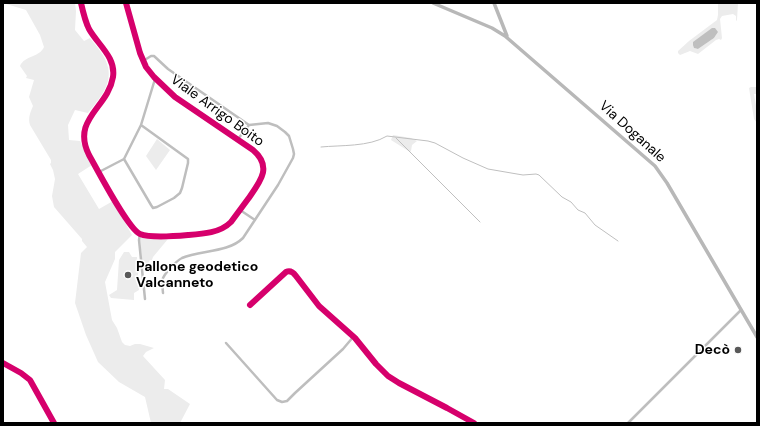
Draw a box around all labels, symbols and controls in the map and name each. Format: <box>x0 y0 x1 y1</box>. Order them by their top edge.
street label: Viale Arrigo Boito <box>167 71 267 151</box>
street label: Via Doganale <box>595 98 669 166</box>
place label: Pallone geodetico Valcanneto <box>136 259 258 292</box>
marker: Pallone geodetico Valcanneto <box>123 270 133 280</box>
place label: Decò <box>695 342 730 358</box>
marker: Decò <box>733 345 743 355</box>

